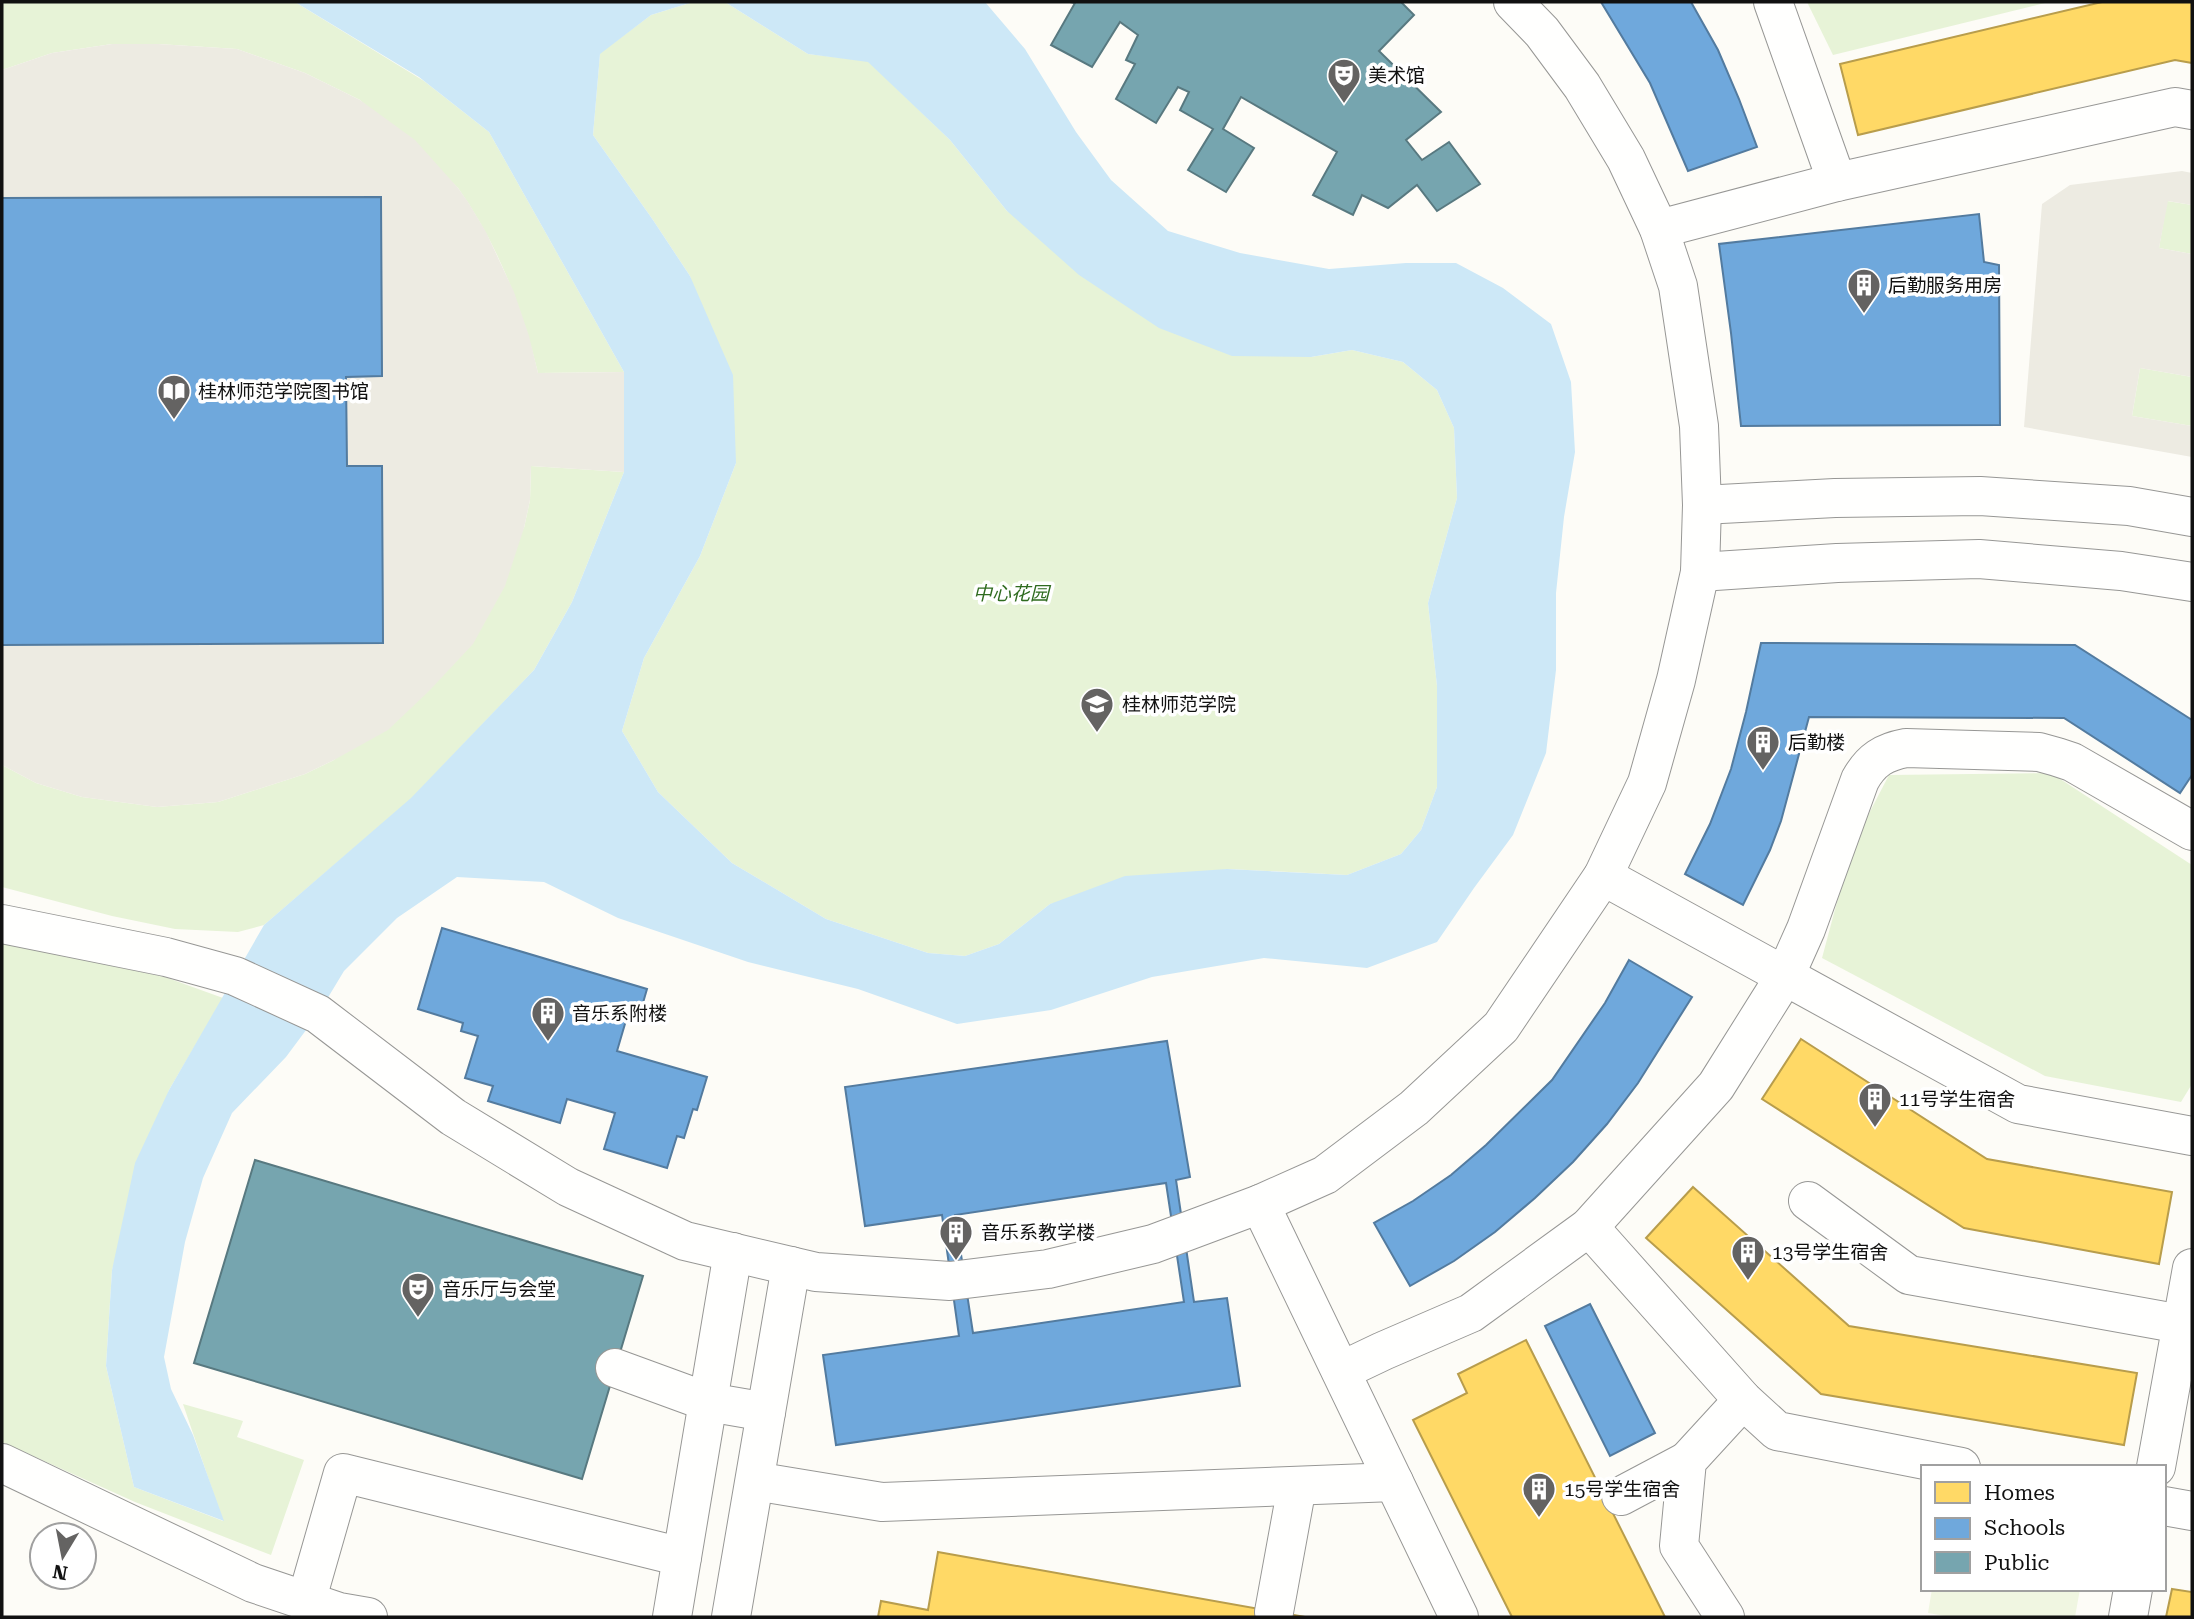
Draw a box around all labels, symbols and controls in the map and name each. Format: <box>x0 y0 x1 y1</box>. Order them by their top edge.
theatre icon: 美术馆 <box>1325 56 1363 105</box>
place label: 美术馆 <box>1368 64 1425 87</box>
building icon: 后勤服务用房 <box>1845 266 1883 315</box>
place label: 后勤服务用房 <box>1888 274 2002 297</box>
library icon: 桂林师范学院图书馆 <box>155 372 193 421</box>
place label: 桂林师范学院图书馆 <box>198 380 369 403</box>
park label: 中心花园 <box>973 582 1052 605</box>
school or university icon: 桂林师范学院 <box>1078 685 1116 734</box>
place label: 桂林师范学院 <box>1122 693 1236 716</box>
building icon: 后勤楼 <box>1744 723 1782 772</box>
place label: 后勤楼 <box>1788 731 1845 754</box>
building icon: 音乐系附楼 <box>529 994 567 1043</box>
place label: 音乐系附楼 <box>572 1002 667 1025</box>
building icon: 11号学生宿舍 <box>1856 1080 1894 1129</box>
place label: 11号学生宿舍 <box>1899 1088 2015 1111</box>
building icon: 音乐系教学楼 <box>937 1213 975 1262</box>
place label: 音乐系教学楼 <box>981 1221 1095 1244</box>
building icon: 13号学生宿舍 <box>1729 1233 1767 1282</box>
place label: 13号学生宿舍 <box>1772 1241 1888 1264</box>
theatre icon: 音乐厅与会堂 <box>399 1270 437 1319</box>
place label: 音乐厅与会堂 <box>442 1278 556 1301</box>
legend <box>1921 1465 2166 1591</box>
building icon: 15号学生宿舍 <box>1520 1470 1558 1519</box>
place label: 15号学生宿舍 <box>1564 1478 1680 1501</box>
text: Homes <box>1984 1481 2055 1505</box>
text: Schools <box>1984 1516 2065 1540</box>
north arrow <box>28 1521 98 1591</box>
text: Public <box>1984 1551 2050 1575</box>
text: N <box>51 1560 69 1585</box>

